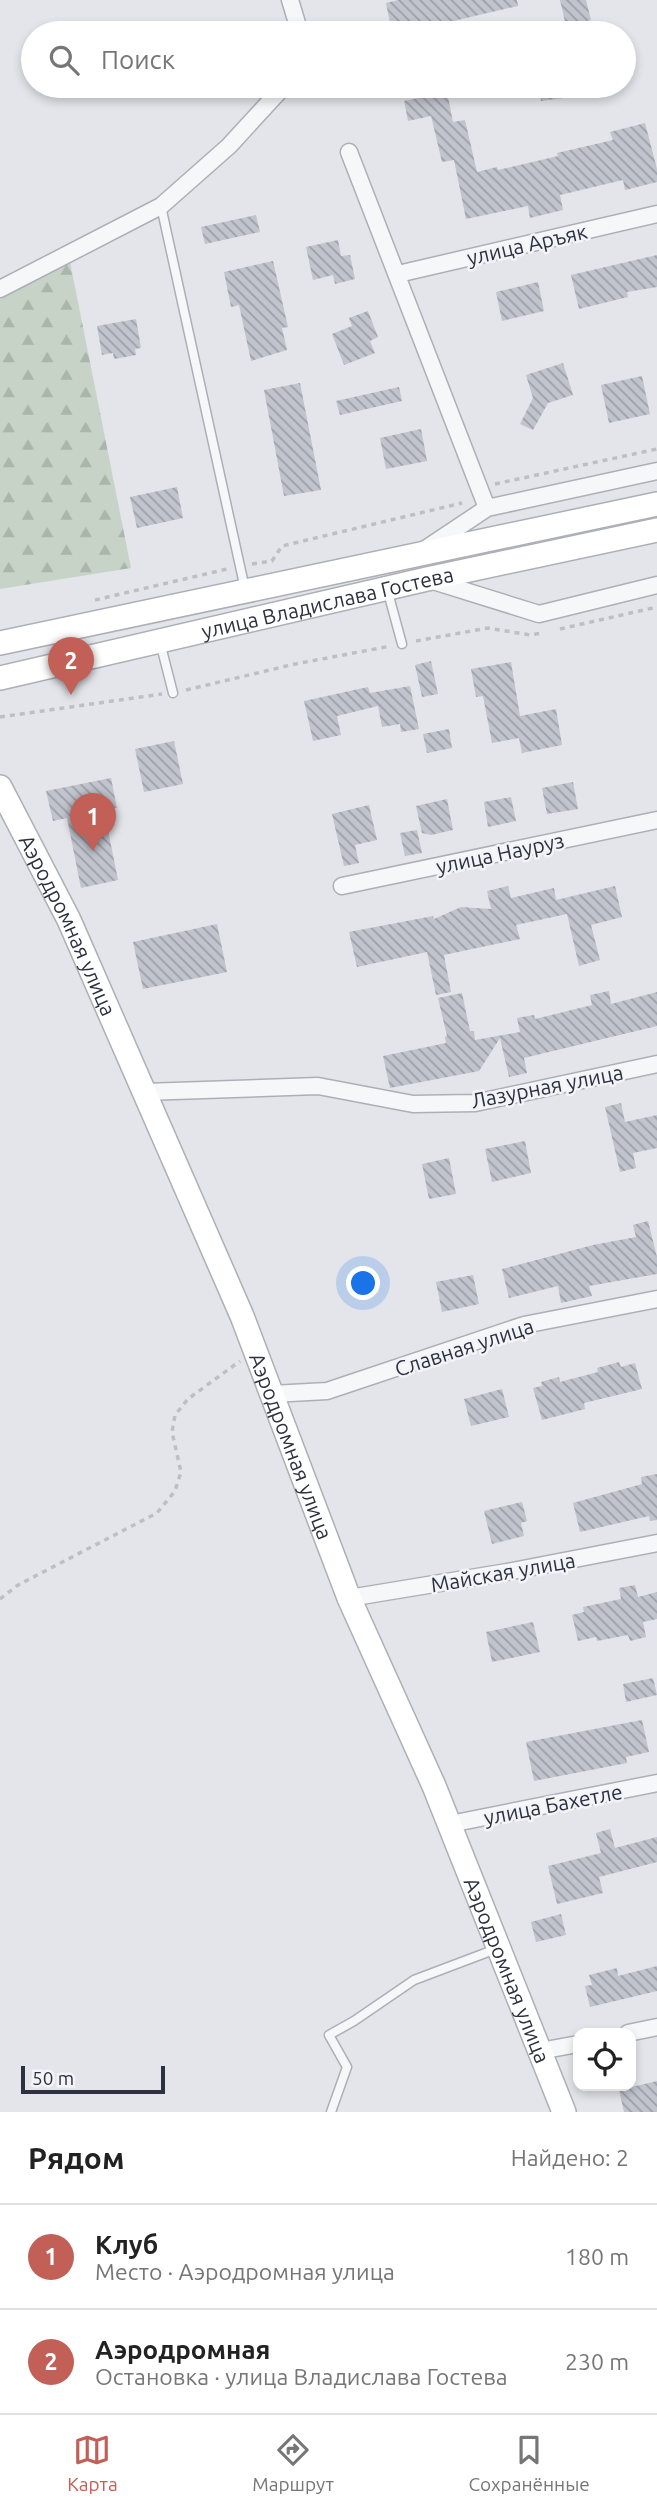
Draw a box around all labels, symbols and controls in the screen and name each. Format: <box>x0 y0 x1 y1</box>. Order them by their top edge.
search box <box>21 21 636 98</box>
icon: search <box>45 41 83 79</box>
text: Поиск <box>101 45 175 74</box>
street label: улица Аръяк <box>465 218 590 269</box>
street label: улица Владислава Гостева <box>199 562 456 643</box>
pin: 2 <box>48 637 94 695</box>
pin: 1 <box>70 793 116 851</box>
street label: улица Науруз <box>434 828 566 878</box>
street label: Аэродромная улица <box>15 830 121 1019</box>
street label: Лазурная улица <box>469 1059 625 1113</box>
your location <box>346 1266 380 1300</box>
street label: Славная улица <box>392 1313 536 1381</box>
street label: Аэродромная улица <box>245 1349 338 1543</box>
street label: Майская улица <box>429 1547 577 1597</box>
street label: улица Бахетле <box>482 1779 624 1829</box>
street label: Аэродромная улица <box>460 1874 555 2066</box>
map controls <box>573 2028 636 2091</box>
button: locate <box>573 2028 636 2091</box>
scale bar <box>21 2063 164 2095</box>
text: 50 m <box>32 2067 74 2089</box>
text: Рядом <box>28 2141 124 2175</box>
text: Найдено: 2 <box>511 2145 629 2170</box>
text: Клуб <box>95 2230 158 2259</box>
text: 1 <box>45 2244 57 2269</box>
text: 180 m <box>565 2244 629 2269</box>
text: Место · Аэродромная улица <box>95 2259 395 2284</box>
text: Аэродромная <box>95 2335 270 2364</box>
text: 2 <box>45 2349 57 2374</box>
text: 230 m <box>565 2349 629 2374</box>
text: Остановка · улица Владислава Гостева <box>95 2364 508 2389</box>
tab: Карта <box>67 2431 118 2495</box>
tab: Маршрут <box>252 2431 334 2495</box>
tab: Сохранённые <box>468 2431 590 2495</box>

